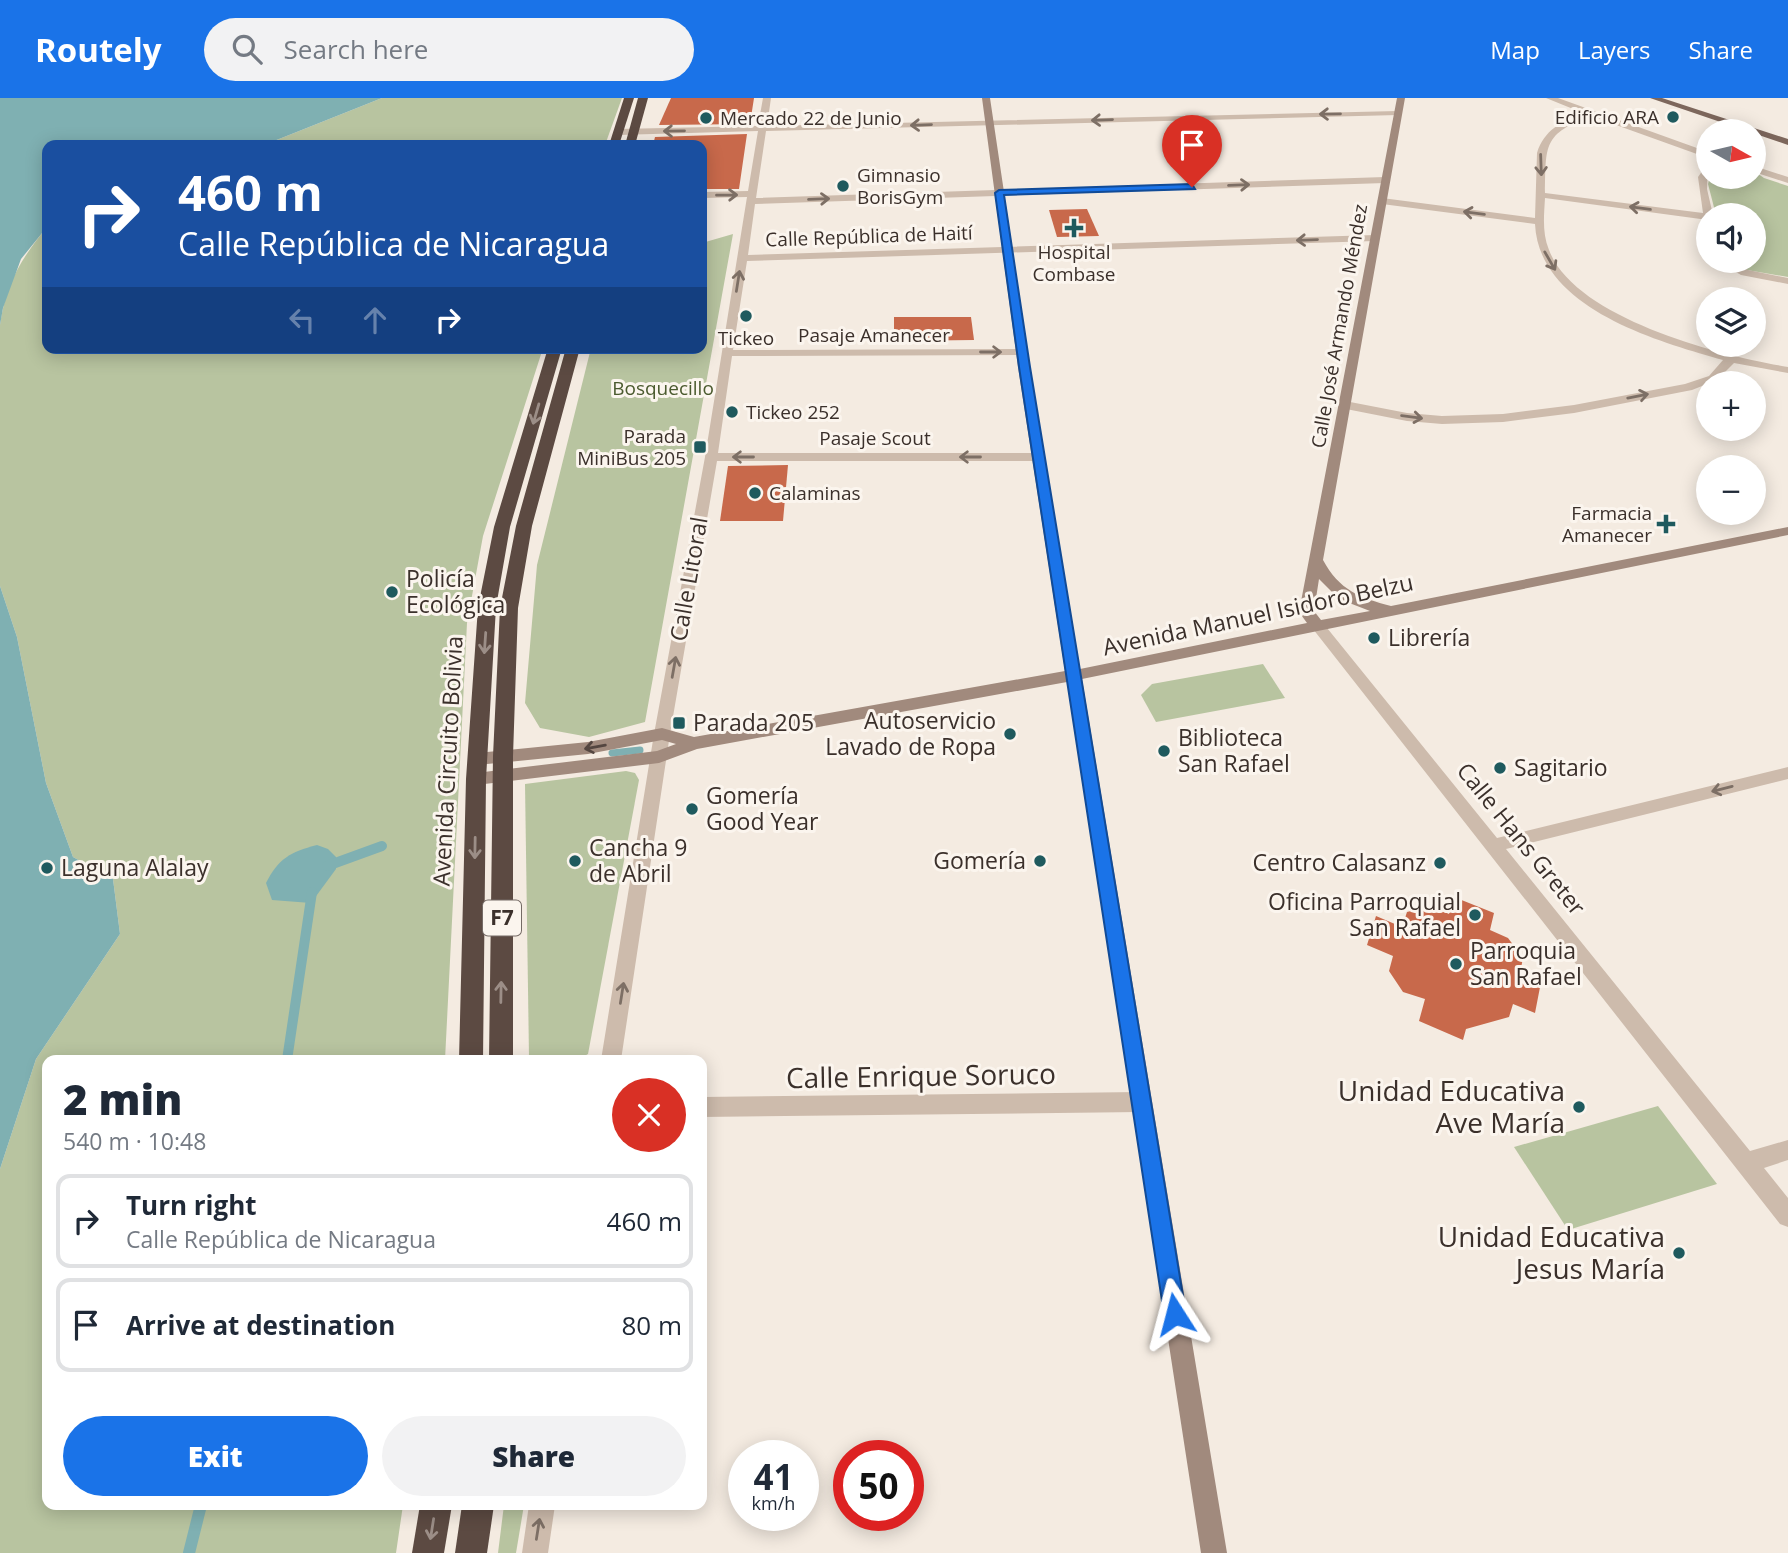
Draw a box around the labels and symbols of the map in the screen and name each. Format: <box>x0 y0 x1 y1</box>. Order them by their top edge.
place label: Edificio ARA <box>1555 104 1659 130</box>
place label: Mercado 22 de Junio <box>720 105 902 131</box>
one-way arrow <box>1318 107 1341 121</box>
marker: Edificio ARA <box>1665 109 1681 125</box>
marker: Mercado 22 de Junio <box>698 110 714 126</box>
one-way arrow <box>1091 114 1114 127</box>
pin <box>1162 115 1222 187</box>
one-way arrow <box>910 119 933 132</box>
north arrow <box>1696 119 1766 189</box>
one-way arrow <box>663 124 686 138</box>
one-way arrow <box>1534 153 1548 176</box>
place label: Gimnasio BorisGym <box>857 162 943 210</box>
marker: Gimnasio BorisGym <box>835 178 851 194</box>
one-way arrow <box>1227 179 1250 192</box>
one-way arrow <box>715 188 738 202</box>
one-way arrow <box>807 192 830 206</box>
one-way arrow <box>1629 201 1652 214</box>
street label: Calle José Armando Méndez <box>1305 202 1373 450</box>
one-way arrow <box>1463 206 1486 219</box>
marker: Hospital Combase <box>1064 218 1084 238</box>
street label: Calle República de Haití <box>765 219 974 253</box>
one-way arrow <box>1296 233 1319 247</box>
place label: Hospital Combase <box>1033 239 1115 287</box>
one-way arrow <box>1543 251 1557 271</box>
one-way arrow <box>732 270 745 293</box>
marker: Tickeo <box>738 308 754 324</box>
street label: Pasaje Amanecer <box>798 322 950 348</box>
place label: Tickeo <box>718 325 774 351</box>
one-way arrow <box>979 345 1002 359</box>
park label: Bosquecillo <box>612 375 714 401</box>
one-way arrow <box>1626 389 1649 403</box>
place label: Tickeo 252 <box>746 399 840 425</box>
one-way arrow <box>528 403 541 425</box>
marker: Tickeo 252 <box>724 404 740 420</box>
one-way arrow <box>1400 411 1423 424</box>
place label: Parada MiniBus 205 <box>577 423 686 471</box>
street label: Pasaje Scout <box>819 425 931 451</box>
marker: Parada MiniBus 205 <box>692 439 708 455</box>
one-way arrow <box>732 450 755 464</box>
one-way arrow <box>959 450 982 464</box>
place label: Calaminas <box>769 480 861 506</box>
marker: Calaminas <box>747 485 763 501</box>
place label: Farmacia Amanecer <box>1562 500 1652 548</box>
street label: Calle Litoral <box>661 514 715 643</box>
marker: Farmacia Amanecer <box>1658 516 1674 532</box>
place label: Policía Ecológica <box>406 562 505 620</box>
street label: Avenida Manuel Isidoro Belzu <box>1100 565 1416 663</box>
marker: Policía Ecológica <box>384 584 400 600</box>
place label: Librería <box>1388 621 1470 653</box>
marker: Librería <box>1366 630 1382 646</box>
one-way arrow <box>478 631 491 654</box>
street label: Avenida Circuito Bolivia <box>424 635 470 887</box>
one-way arrow <box>667 656 681 679</box>
place label: Autoservicio Lavado de Ropa <box>825 704 996 762</box>
place label: Parada 205 <box>693 706 814 738</box>
marker: Parada 205 <box>671 715 687 731</box>
place label: Biblioteca San Rafael <box>1178 721 1290 779</box>
marker: Autoservicio Lavado de Ropa <box>1002 726 1018 742</box>
one-way arrow <box>584 741 606 754</box>
marker: Biblioteca San Rafael <box>1156 743 1172 759</box>
place label: Sagitario <box>1514 751 1608 783</box>
street label: Calle Hans Greter <box>1450 755 1594 922</box>
marker: Sagitario <box>1492 760 1508 776</box>
place label: Gomería Good Year <box>706 779 819 837</box>
one-way arrow <box>1711 783 1734 796</box>
marker: Gomería Good Year <box>684 801 700 817</box>
place label: Cancha 9 de Abril <box>589 831 687 889</box>
one-way arrow <box>468 836 481 859</box>
place label: Gomería <box>933 844 1026 876</box>
place label: Centro Calasanz <box>1253 846 1426 878</box>
place label: Laguna Alalay <box>61 851 209 883</box>
marker: Cancha 9 de Abril <box>567 853 583 869</box>
marker: Gomería <box>1032 853 1048 869</box>
marker: Centro Calasanz <box>1432 855 1448 871</box>
marker: Laguna Alalay <box>39 860 55 876</box>
place label: Oficina Parroquial San Rafael <box>1268 885 1461 943</box>
road number: F7 <box>483 900 521 936</box>
marker: Oficina Parroquial San Rafael <box>1467 907 1483 923</box>
place label: Parroquia San Rafael <box>1470 934 1582 992</box>
marker: Parroquia San Rafael <box>1448 956 1464 972</box>
one-way arrow <box>494 981 508 1004</box>
one-way arrow <box>616 982 629 1005</box>
street label: Calle Enrique Soruco <box>786 1054 1056 1096</box>
place label: Unidad Educativa Ave María <box>1338 1071 1565 1141</box>
marker: Unidad Educativa Ave María <box>1571 1099 1587 1115</box>
place label: Unidad Educativa Jesus María <box>1438 1217 1665 1287</box>
marker: Unidad Educativa Jesus María <box>1671 1245 1687 1261</box>
position arrow <box>1138 1277 1212 1351</box>
speed limit sign: 50 <box>833 1440 924 1531</box>
one-way arrow <box>425 1517 438 1540</box>
one-way arrow <box>532 1518 545 1541</box>

